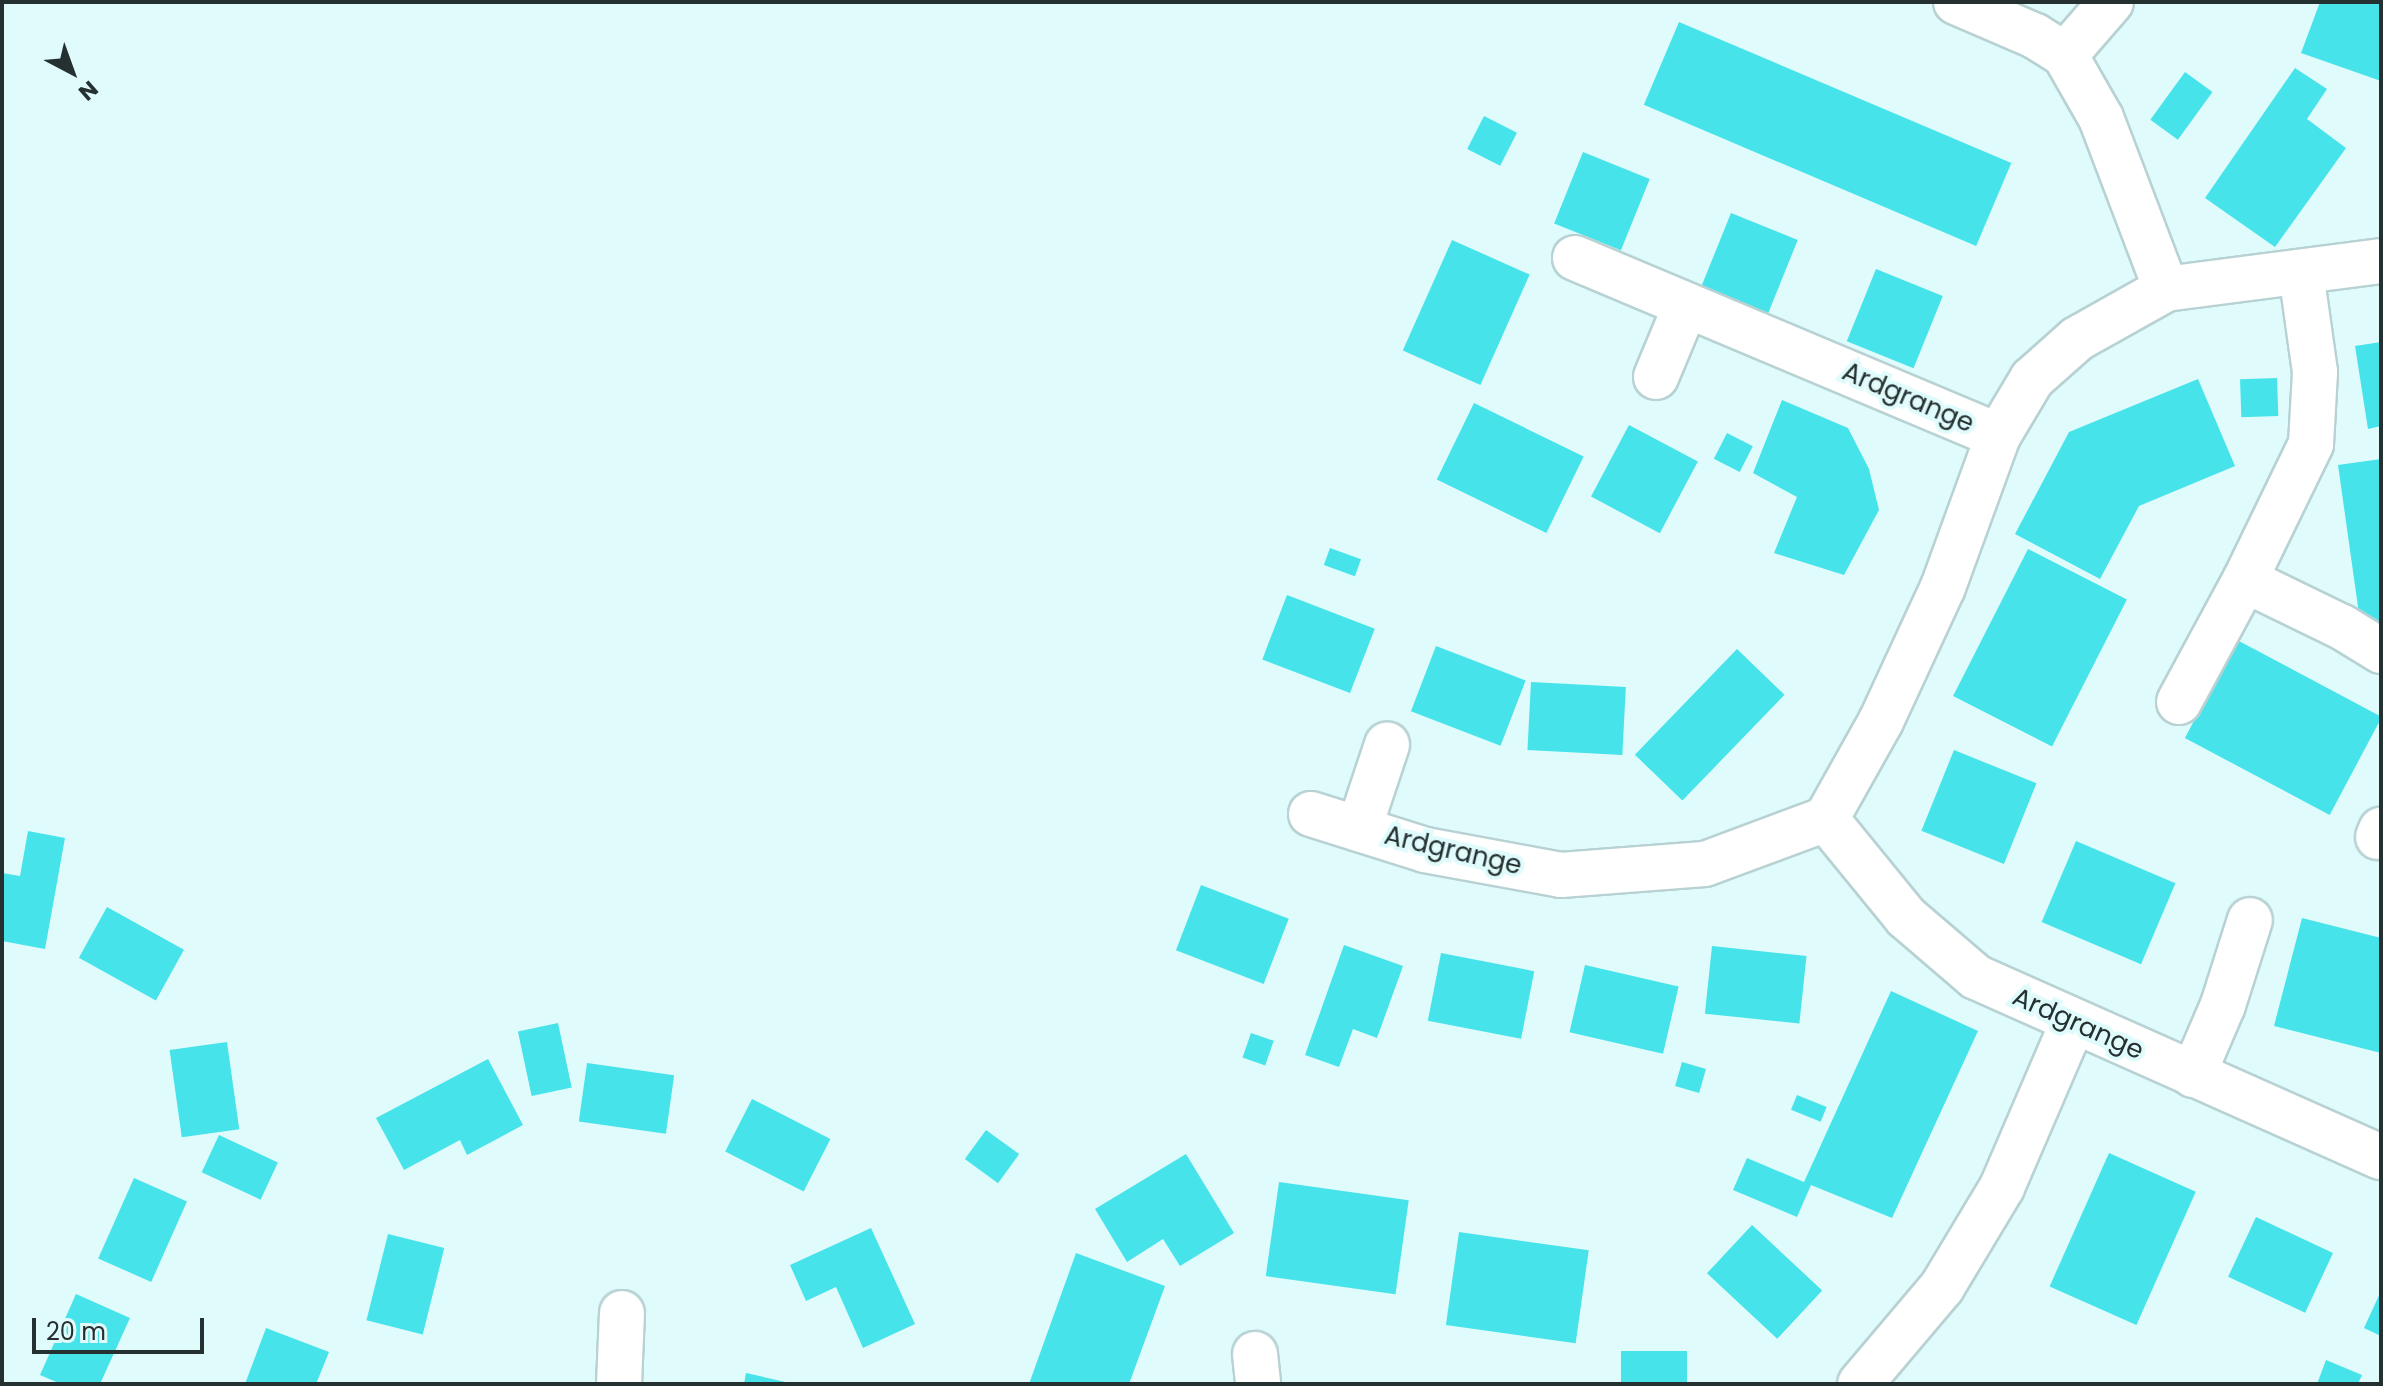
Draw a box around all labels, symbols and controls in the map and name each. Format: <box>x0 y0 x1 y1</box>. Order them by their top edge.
north arrow <box>32 32 112 112</box>
text: N <box>72 73 104 108</box>
street label: Ardgrange <box>1837 356 1979 440</box>
street label: Ardgrange <box>1381 820 1525 882</box>
street label: Ardgrange <box>2008 981 2148 1067</box>
scale bar <box>36 1302 208 1352</box>
text: 20 m <box>46 1315 106 1348</box>

